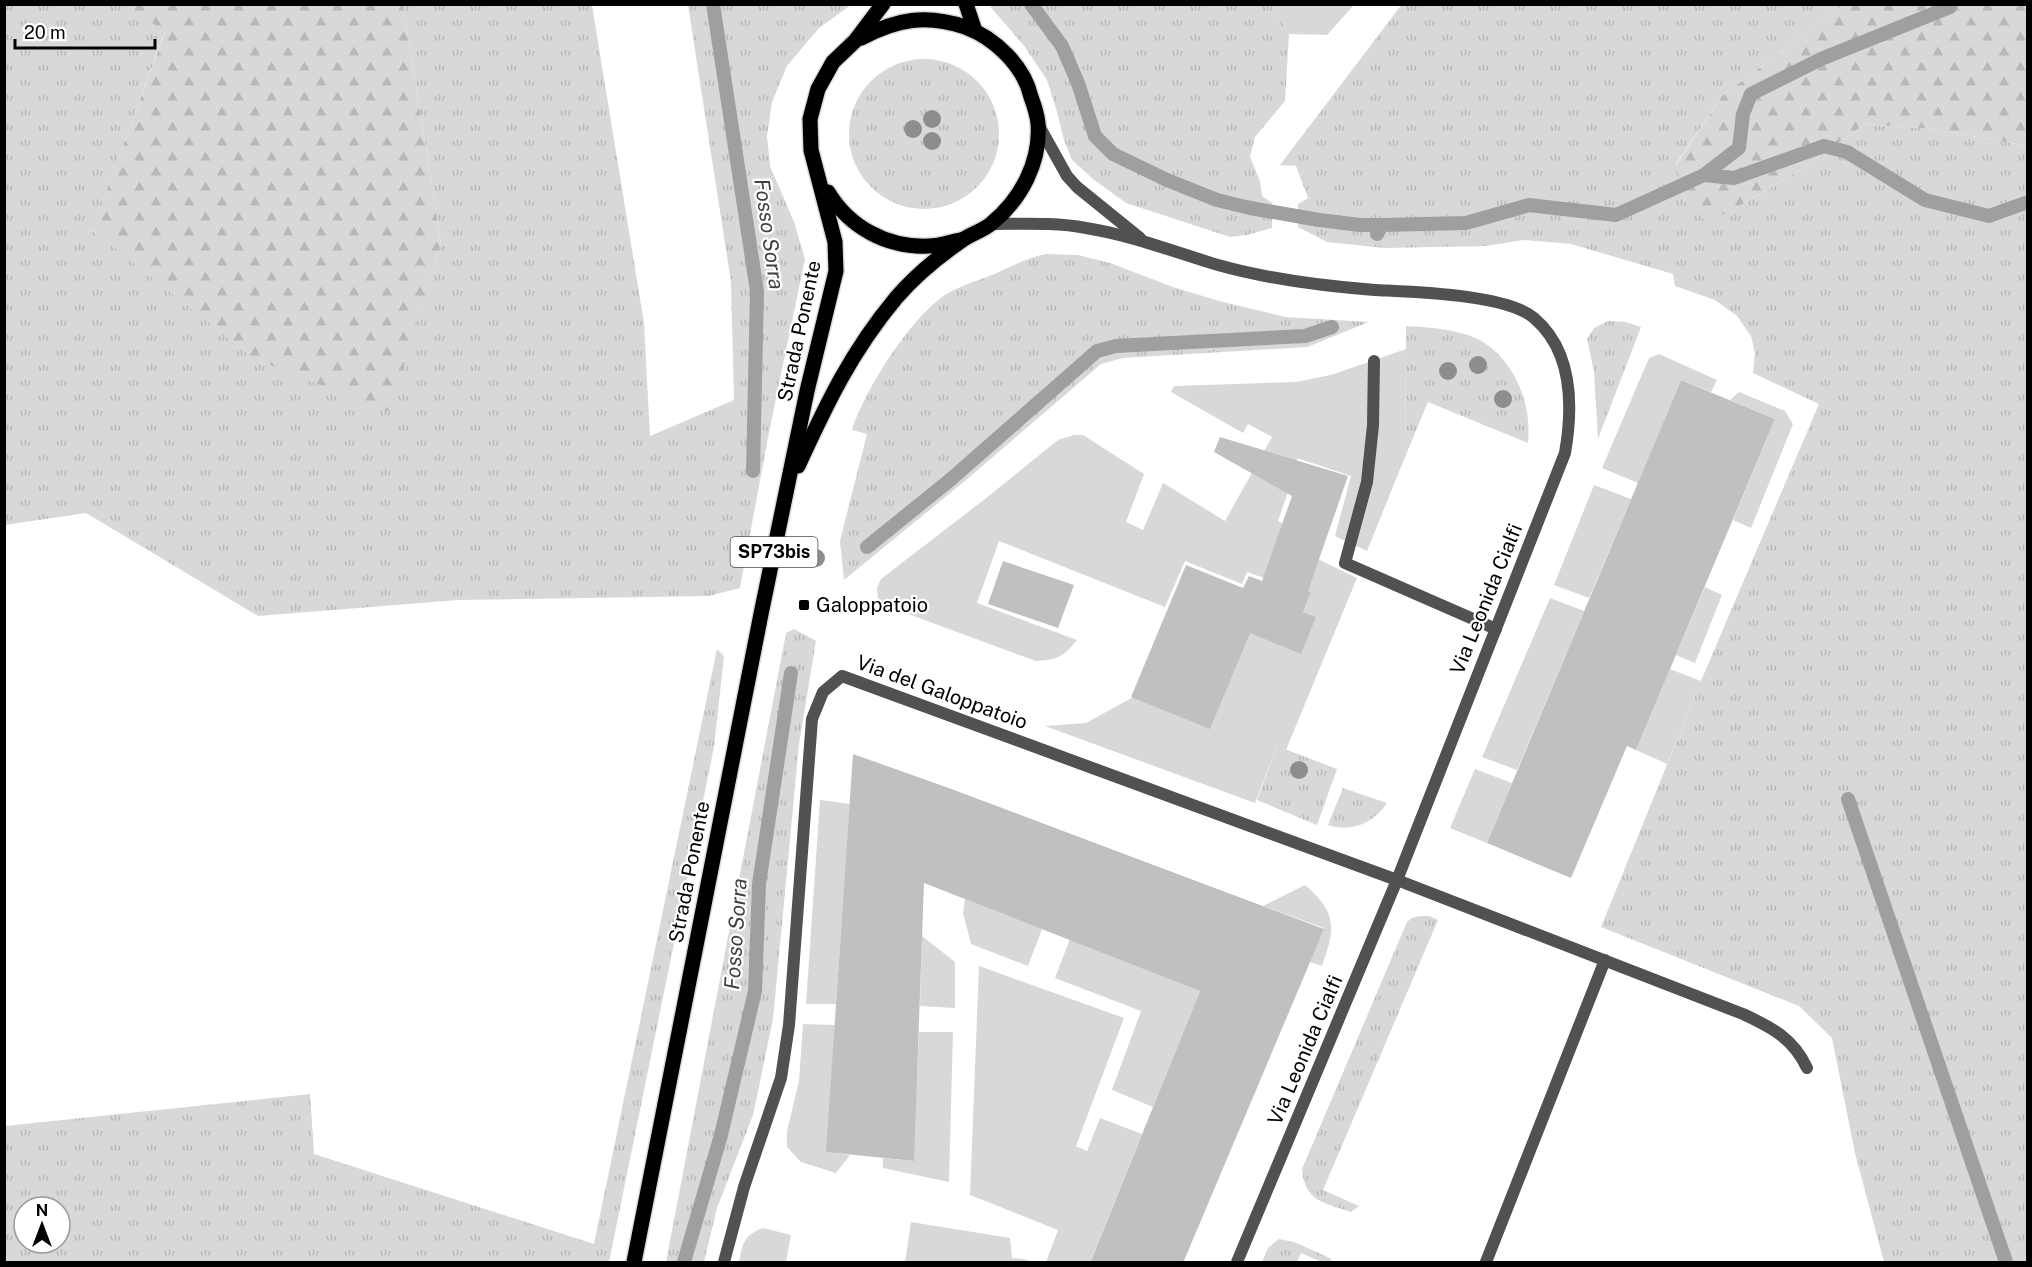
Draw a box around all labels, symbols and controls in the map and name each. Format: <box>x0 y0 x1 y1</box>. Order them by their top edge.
scale bar <box>15 12 154 50</box>
text: 20 m <box>24 22 66 43</box>
water label: Fosso Sorra <box>749 177 790 291</box>
street label: Strada Ponente <box>772 258 826 404</box>
street label: Via Leonida Cialfi <box>1445 520 1527 678</box>
road number: SP73bis <box>730 537 818 567</box>
place label: Galoppatoio <box>816 593 928 617</box>
marker: Galoppatoio <box>797 598 811 612</box>
street label: Via del Galoppatoio <box>853 650 1031 734</box>
street label: Strada Ponente <box>663 799 715 945</box>
water label: Fosso Sorra <box>719 877 752 990</box>
street label: Via Leonida Cialfi <box>1263 971 1347 1129</box>
north arrow <box>12 1195 72 1255</box>
text: N <box>36 1201 48 1220</box>

